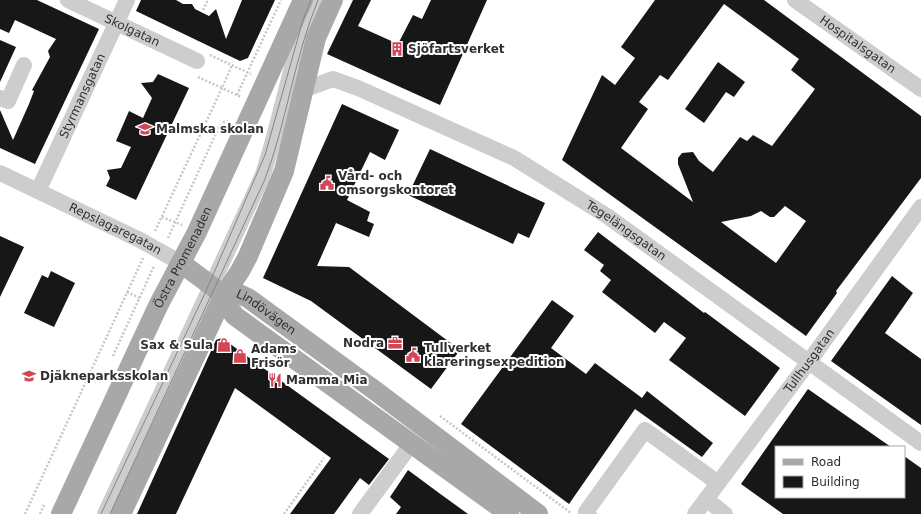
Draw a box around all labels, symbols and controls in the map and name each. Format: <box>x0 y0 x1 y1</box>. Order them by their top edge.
street label: Skolgatan <box>102 11 162 49</box>
street label: Hospitalsgatan <box>817 13 899 76</box>
building icon: Sjöfartsverket <box>389 41 405 57</box>
place label: Sjöfartsverket <box>408 42 505 56</box>
street label: Styrmansgatan <box>57 51 108 140</box>
school or university icon: Malmska skolan <box>137 121 153 137</box>
place label: Malmska skolan <box>156 122 264 136</box>
place label: Vård- och omsorgskontoret <box>338 169 454 197</box>
public building icon: Vård- och omsorgskontoret <box>319 175 335 191</box>
street label: Tegelängsgatan <box>583 197 669 263</box>
street label: Repslagaregatan <box>67 200 164 258</box>
street label: Östra Promenaden <box>149 205 215 311</box>
street label: Lindövägen <box>234 287 299 338</box>
street label: Tullhusgatan <box>780 326 837 396</box>
office icon: Nodra <box>387 335 403 351</box>
place label: Nodra <box>343 336 384 350</box>
shop icon: Sax & Sula <box>216 337 232 353</box>
place label: Sax & Sula <box>140 338 213 352</box>
place label: Tullverket klareringsexpedition <box>424 341 565 369</box>
place label: Adams Frisör <box>251 342 297 370</box>
public building icon: Tullverket klareringsexpedition <box>405 347 421 363</box>
shop icon: Adams Frisör <box>232 348 248 364</box>
school or university icon: Djäkneparksskolan <box>21 368 37 384</box>
place label: Djäkneparksskolan <box>40 369 168 383</box>
restaurant icon: Mamma Mia <box>267 372 283 388</box>
place label: Mamma Mia <box>286 373 367 387</box>
legend <box>775 446 905 498</box>
text: Road <box>811 455 841 469</box>
text: Building <box>811 475 860 489</box>

